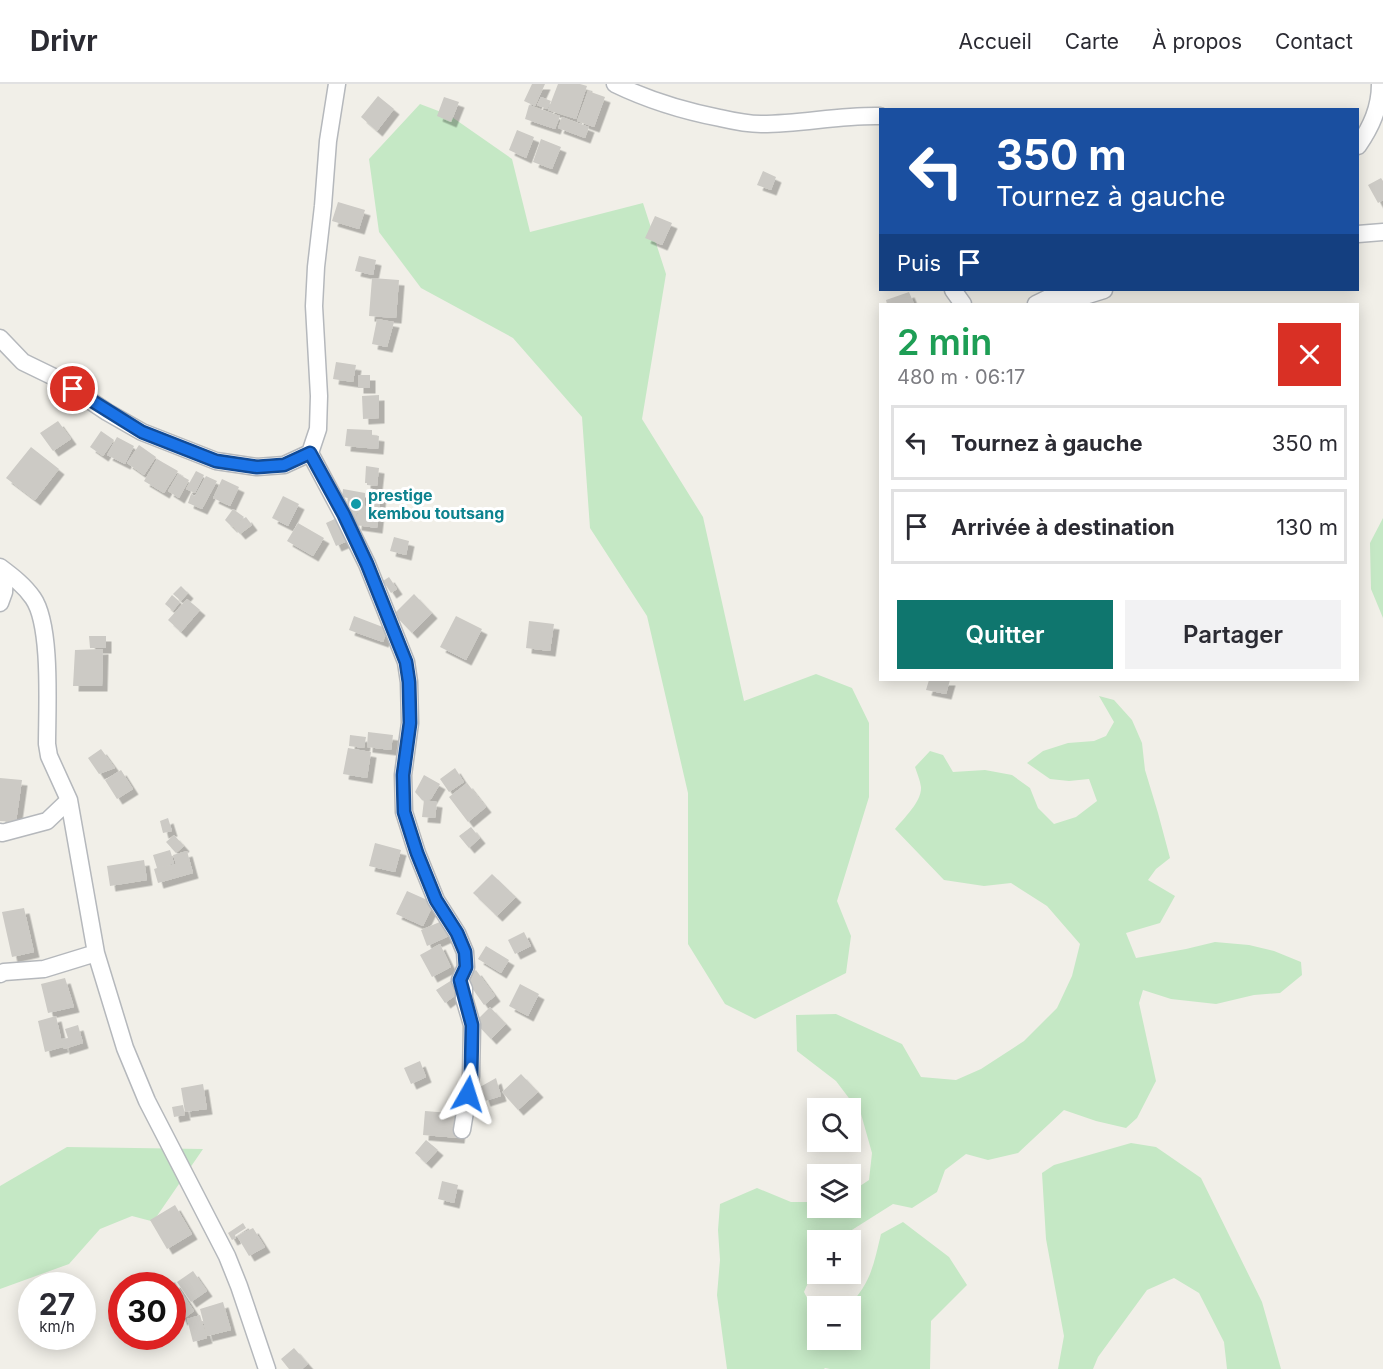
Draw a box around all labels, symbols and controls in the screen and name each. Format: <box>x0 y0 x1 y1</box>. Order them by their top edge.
text: Drivr <box>30 24 98 58</box>
text: Accueil <box>958 29 1032 54</box>
text: Carte <box>1065 29 1119 54</box>
text: À propos <box>1152 29 1242 54</box>
text: Contact <box>1275 29 1353 54</box>
text: 350 m <box>996 129 1127 180</box>
icon: left <box>897 132 975 210</box>
text: Tournez à gauche <box>996 180 1225 213</box>
icon: arrive <box>953 246 986 279</box>
text: Puis <box>897 250 941 276</box>
text: 2 min <box>897 320 992 364</box>
button: close <box>1278 323 1341 386</box>
pin <box>47 363 98 414</box>
text: 480 m · 06:17 <box>897 365 1025 389</box>
icon: arrive <box>56 372 89 405</box>
icon: left <box>900 426 933 459</box>
text: Tournez à gauche <box>951 430 1143 456</box>
text: 350 m <box>1272 430 1338 456</box>
place label: prestige kembou toutsang <box>368 485 504 523</box>
marker: prestige kembou toutsang <box>349 497 363 511</box>
icon: arrive <box>900 510 933 543</box>
text: Arrivée à destination <box>951 514 1175 540</box>
text: 130 m <box>1276 514 1338 540</box>
button: Quitter <box>897 600 1113 669</box>
button: Partager <box>1125 600 1341 669</box>
position arrow <box>436 1062 500 1126</box>
map controls <box>807 1098 861 1350</box>
button: search <box>807 1098 861 1152</box>
button: layers <box>807 1164 861 1218</box>
button: + <box>807 1230 861 1284</box>
speed limit sign: 30 <box>108 1272 186 1350</box>
text: 27 <box>39 1286 75 1322</box>
button: − <box>807 1296 861 1350</box>
text: km/h <box>39 1317 75 1336</box>

